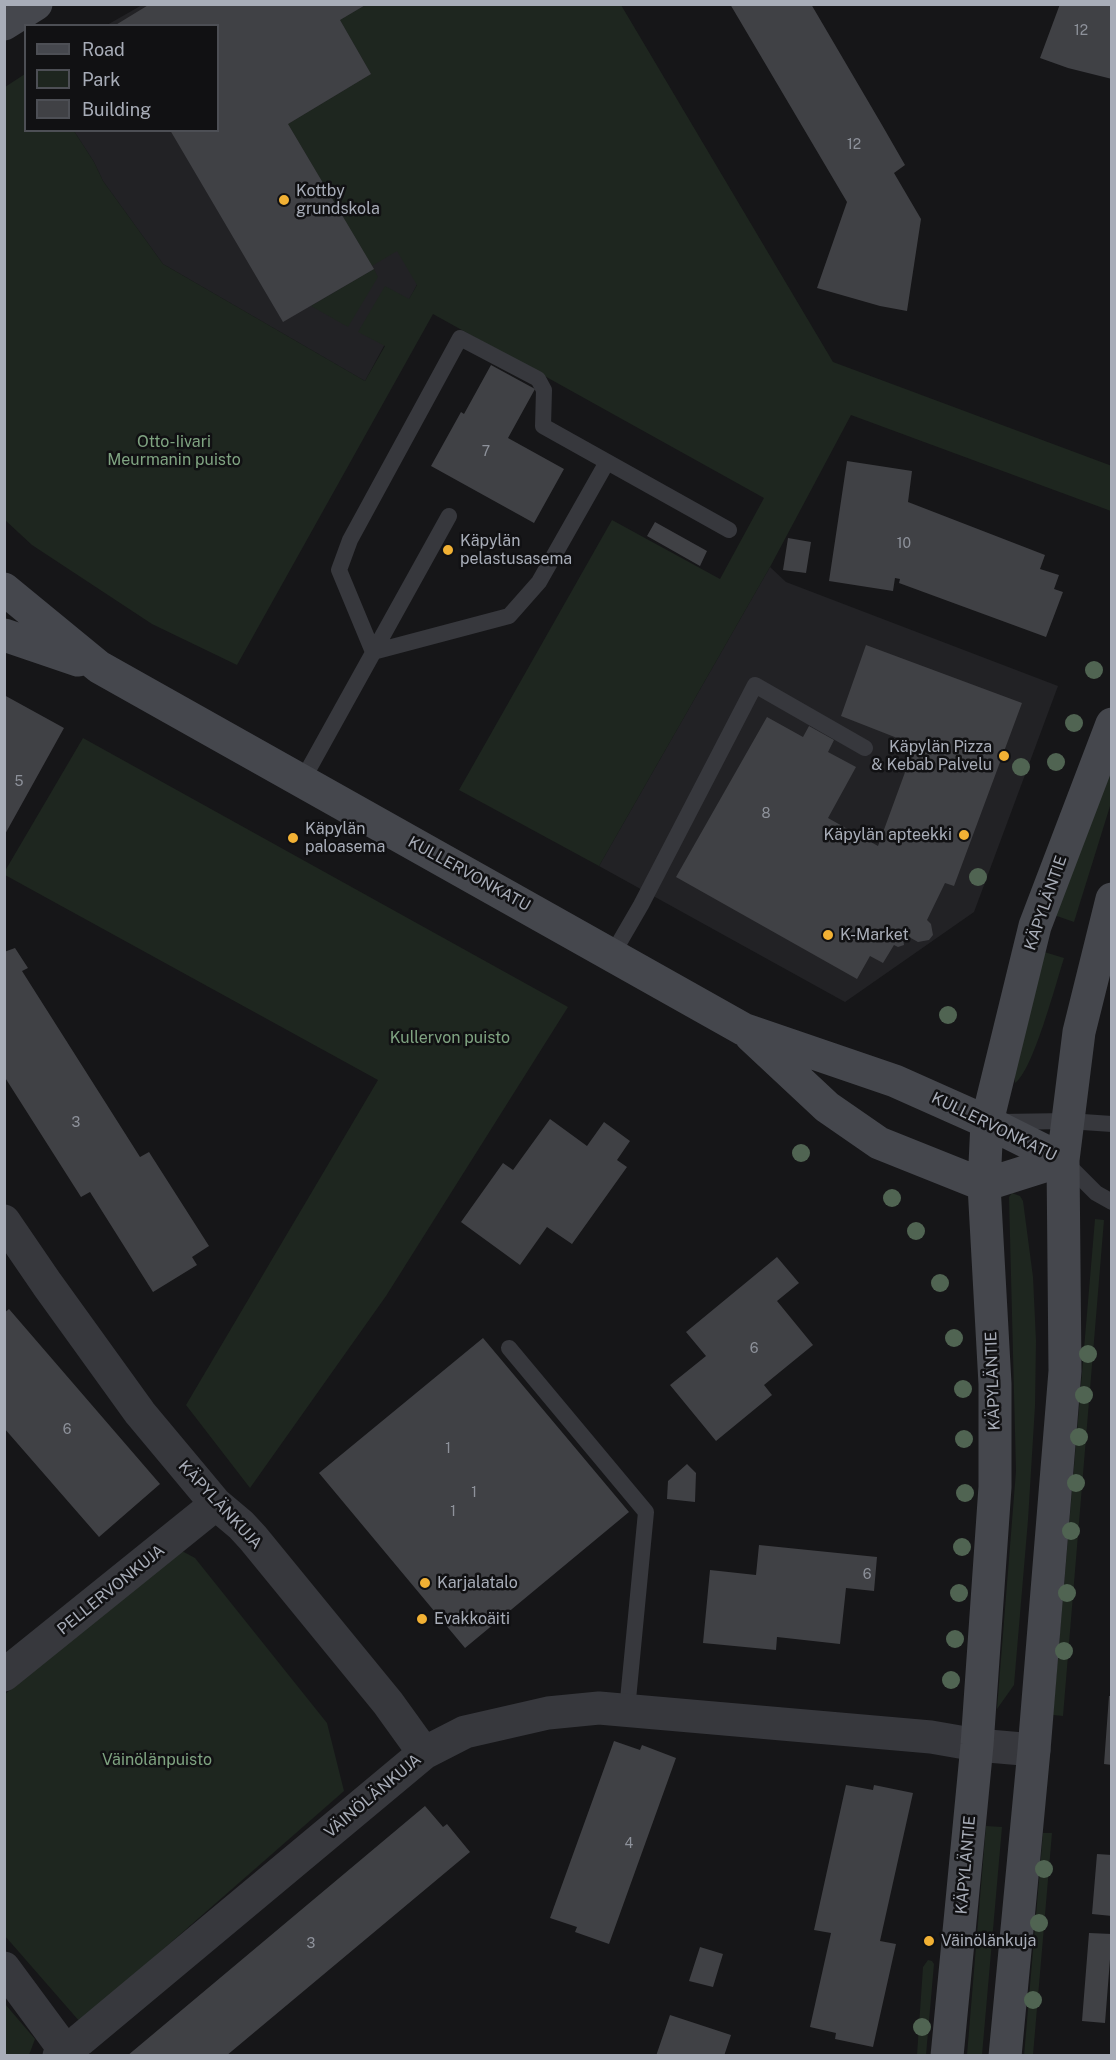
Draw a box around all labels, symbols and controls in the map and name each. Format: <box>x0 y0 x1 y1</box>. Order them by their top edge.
house number: 12 <box>1074 23 1088 39</box>
legend <box>24 24 219 132</box>
text: Road <box>82 39 125 60</box>
text: Park <box>82 69 120 90</box>
text: Building <box>82 99 151 120</box>
house number: 12 <box>847 137 861 153</box>
place label: Kottby grundskola <box>296 181 380 219</box>
marker: Kottby grundskola <box>277 193 291 207</box>
park label: Otto-Iivari Meurmanin puisto <box>107 432 241 470</box>
house number: 7 <box>482 444 490 460</box>
place label: Käpylän pelastusasema <box>460 531 572 569</box>
house number: 10 <box>897 536 911 552</box>
marker: Käpylän pelastusasema <box>441 543 455 557</box>
place label: Käpylän Pizza & Kebab Palvelu <box>871 737 992 775</box>
marker: Käpylän Pizza & Kebab Palvelu <box>997 749 1011 763</box>
house number: 5 <box>15 774 23 790</box>
house number: 8 <box>761 806 771 822</box>
place label: Käpylän paloasema <box>305 819 385 857</box>
place label: Käpylän apteekki <box>824 825 952 845</box>
marker: Käpylän apteekki <box>957 828 971 842</box>
marker: Käpylän paloasema <box>286 831 300 845</box>
street label: KULLERVONKATU <box>405 832 533 916</box>
street label: KÄPYLÄNTIE <box>1021 853 1071 953</box>
place label: K-Market <box>840 925 909 945</box>
marker: K-Market <box>821 928 835 942</box>
park label: Kullervon puisto <box>390 1028 510 1048</box>
street label: KULLERVONKATU <box>928 1088 1060 1166</box>
house number: 3 <box>72 1115 80 1131</box>
street label: KÄPYLÄNTIE <box>982 1331 1004 1431</box>
house number: 6 <box>750 1341 758 1357</box>
house number: 6 <box>63 1422 71 1438</box>
house number: 1 <box>445 1441 451 1457</box>
street label: KÄPYLÄNKUJA <box>174 1457 266 1553</box>
house number: 1 <box>471 1485 477 1501</box>
house number: 1 <box>450 1504 456 1520</box>
street label: PELLERVONKUJA <box>54 1541 168 1639</box>
house number: 6 <box>863 1567 871 1583</box>
place label: Karjalatalo <box>437 1573 518 1593</box>
marker: Karjalatalo <box>418 1576 432 1590</box>
place label: Evakkoäiti <box>434 1609 510 1629</box>
marker: Evakkoäiti <box>415 1612 429 1626</box>
park label: Väinölänpuisto <box>102 1750 212 1770</box>
street label: VÄINÖLÄNKUJA <box>321 1750 425 1842</box>
street label: KÄPYLÄNTIE <box>952 1815 980 1915</box>
house number: 4 <box>625 1836 633 1852</box>
place label: Väinölänkuja <box>941 1931 1036 1951</box>
marker: Väinölänkuja <box>922 1934 936 1948</box>
house number: 3 <box>307 1936 315 1952</box>

